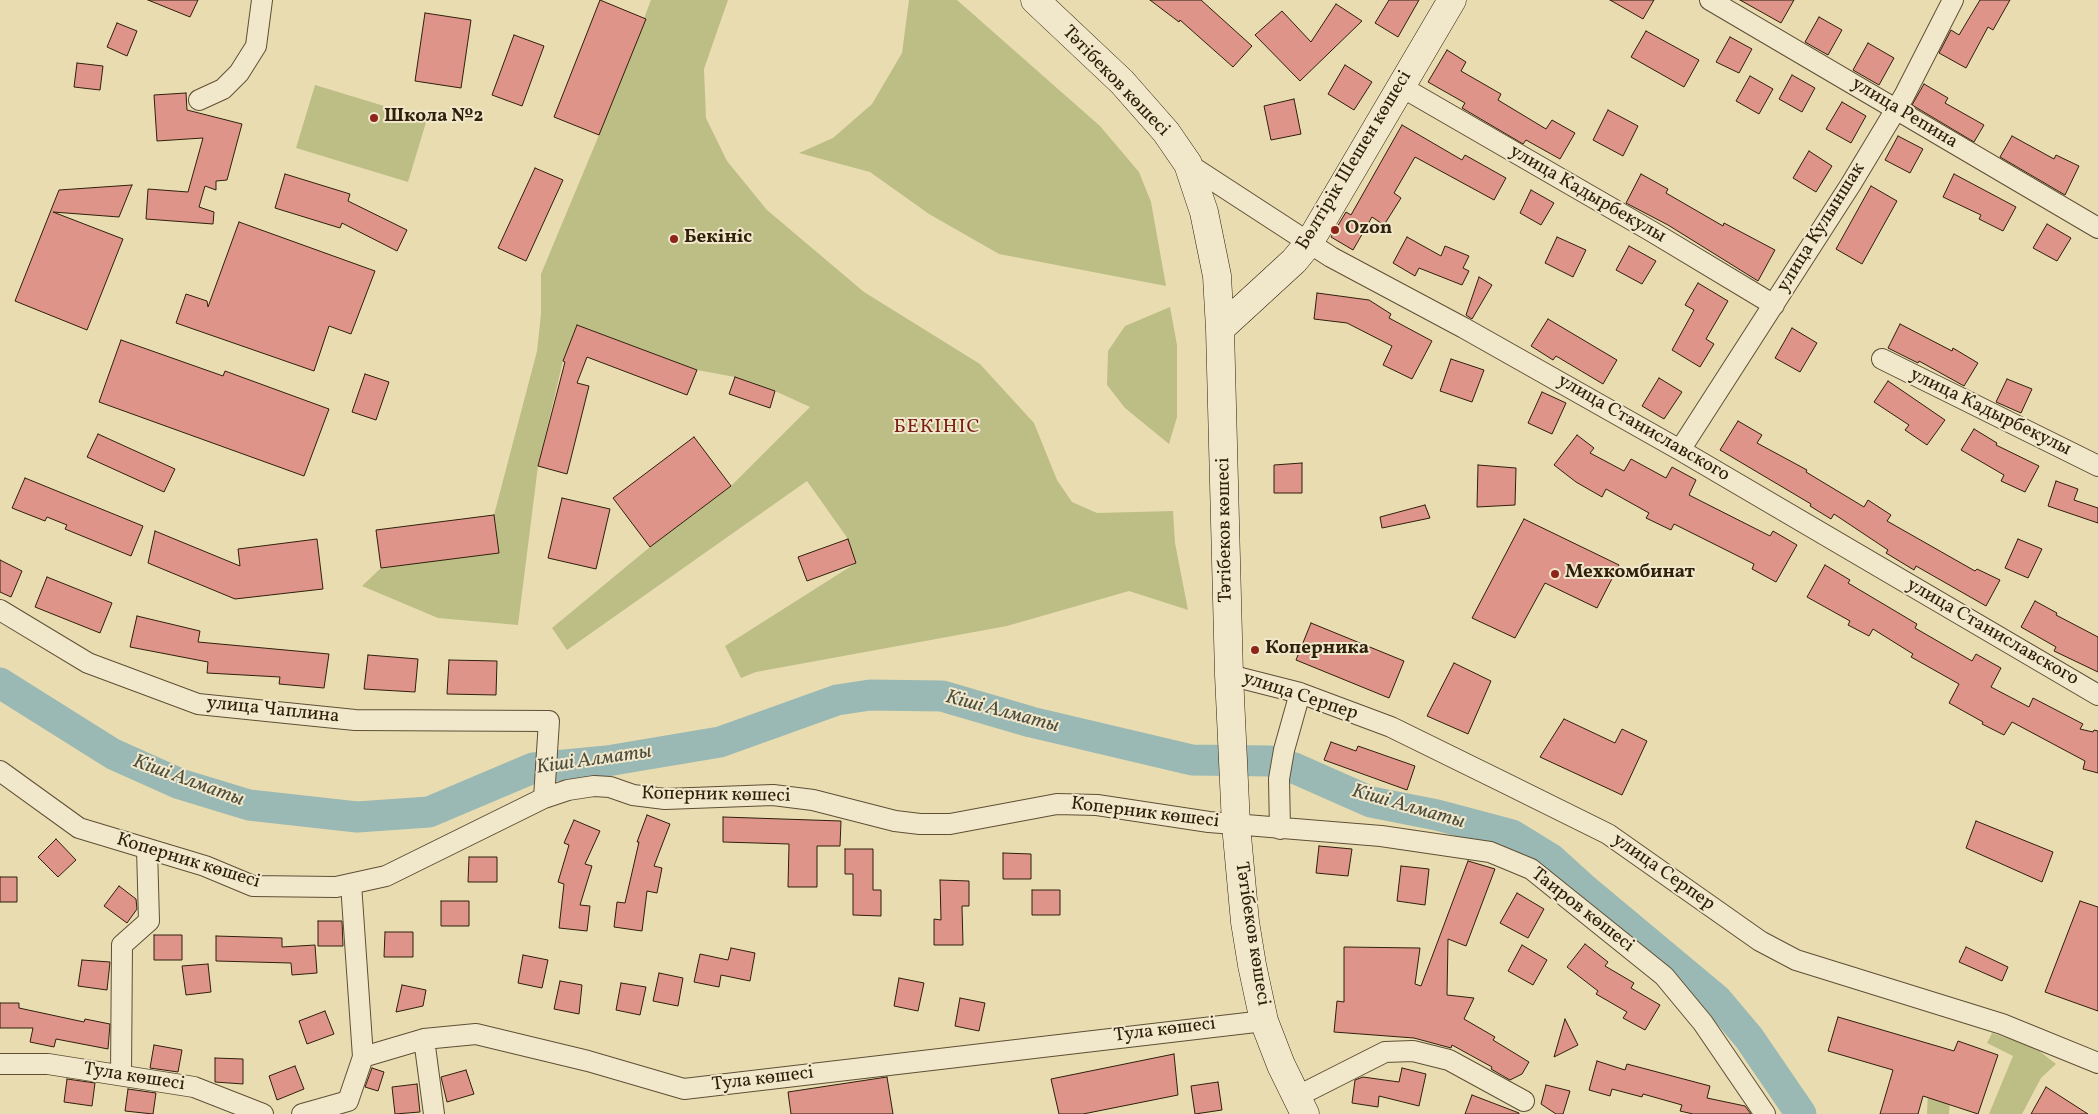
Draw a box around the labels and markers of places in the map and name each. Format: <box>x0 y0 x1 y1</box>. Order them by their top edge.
place label: Школа №2 <box>384 107 483 129</box>
marker: Школа №2 <box>368 112 380 124</box>
place label: Ozon <box>1345 219 1392 241</box>
marker: Ozon <box>1329 224 1341 236</box>
place label: Бекініс <box>684 228 752 250</box>
marker: Бекініс <box>668 233 680 245</box>
place label: Мехкомбинат <box>1565 563 1695 585</box>
marker: Мехкомбинат <box>1549 568 1561 580</box>
place label: Коперника <box>1265 639 1369 661</box>
marker: Коперника <box>1249 644 1261 656</box>

